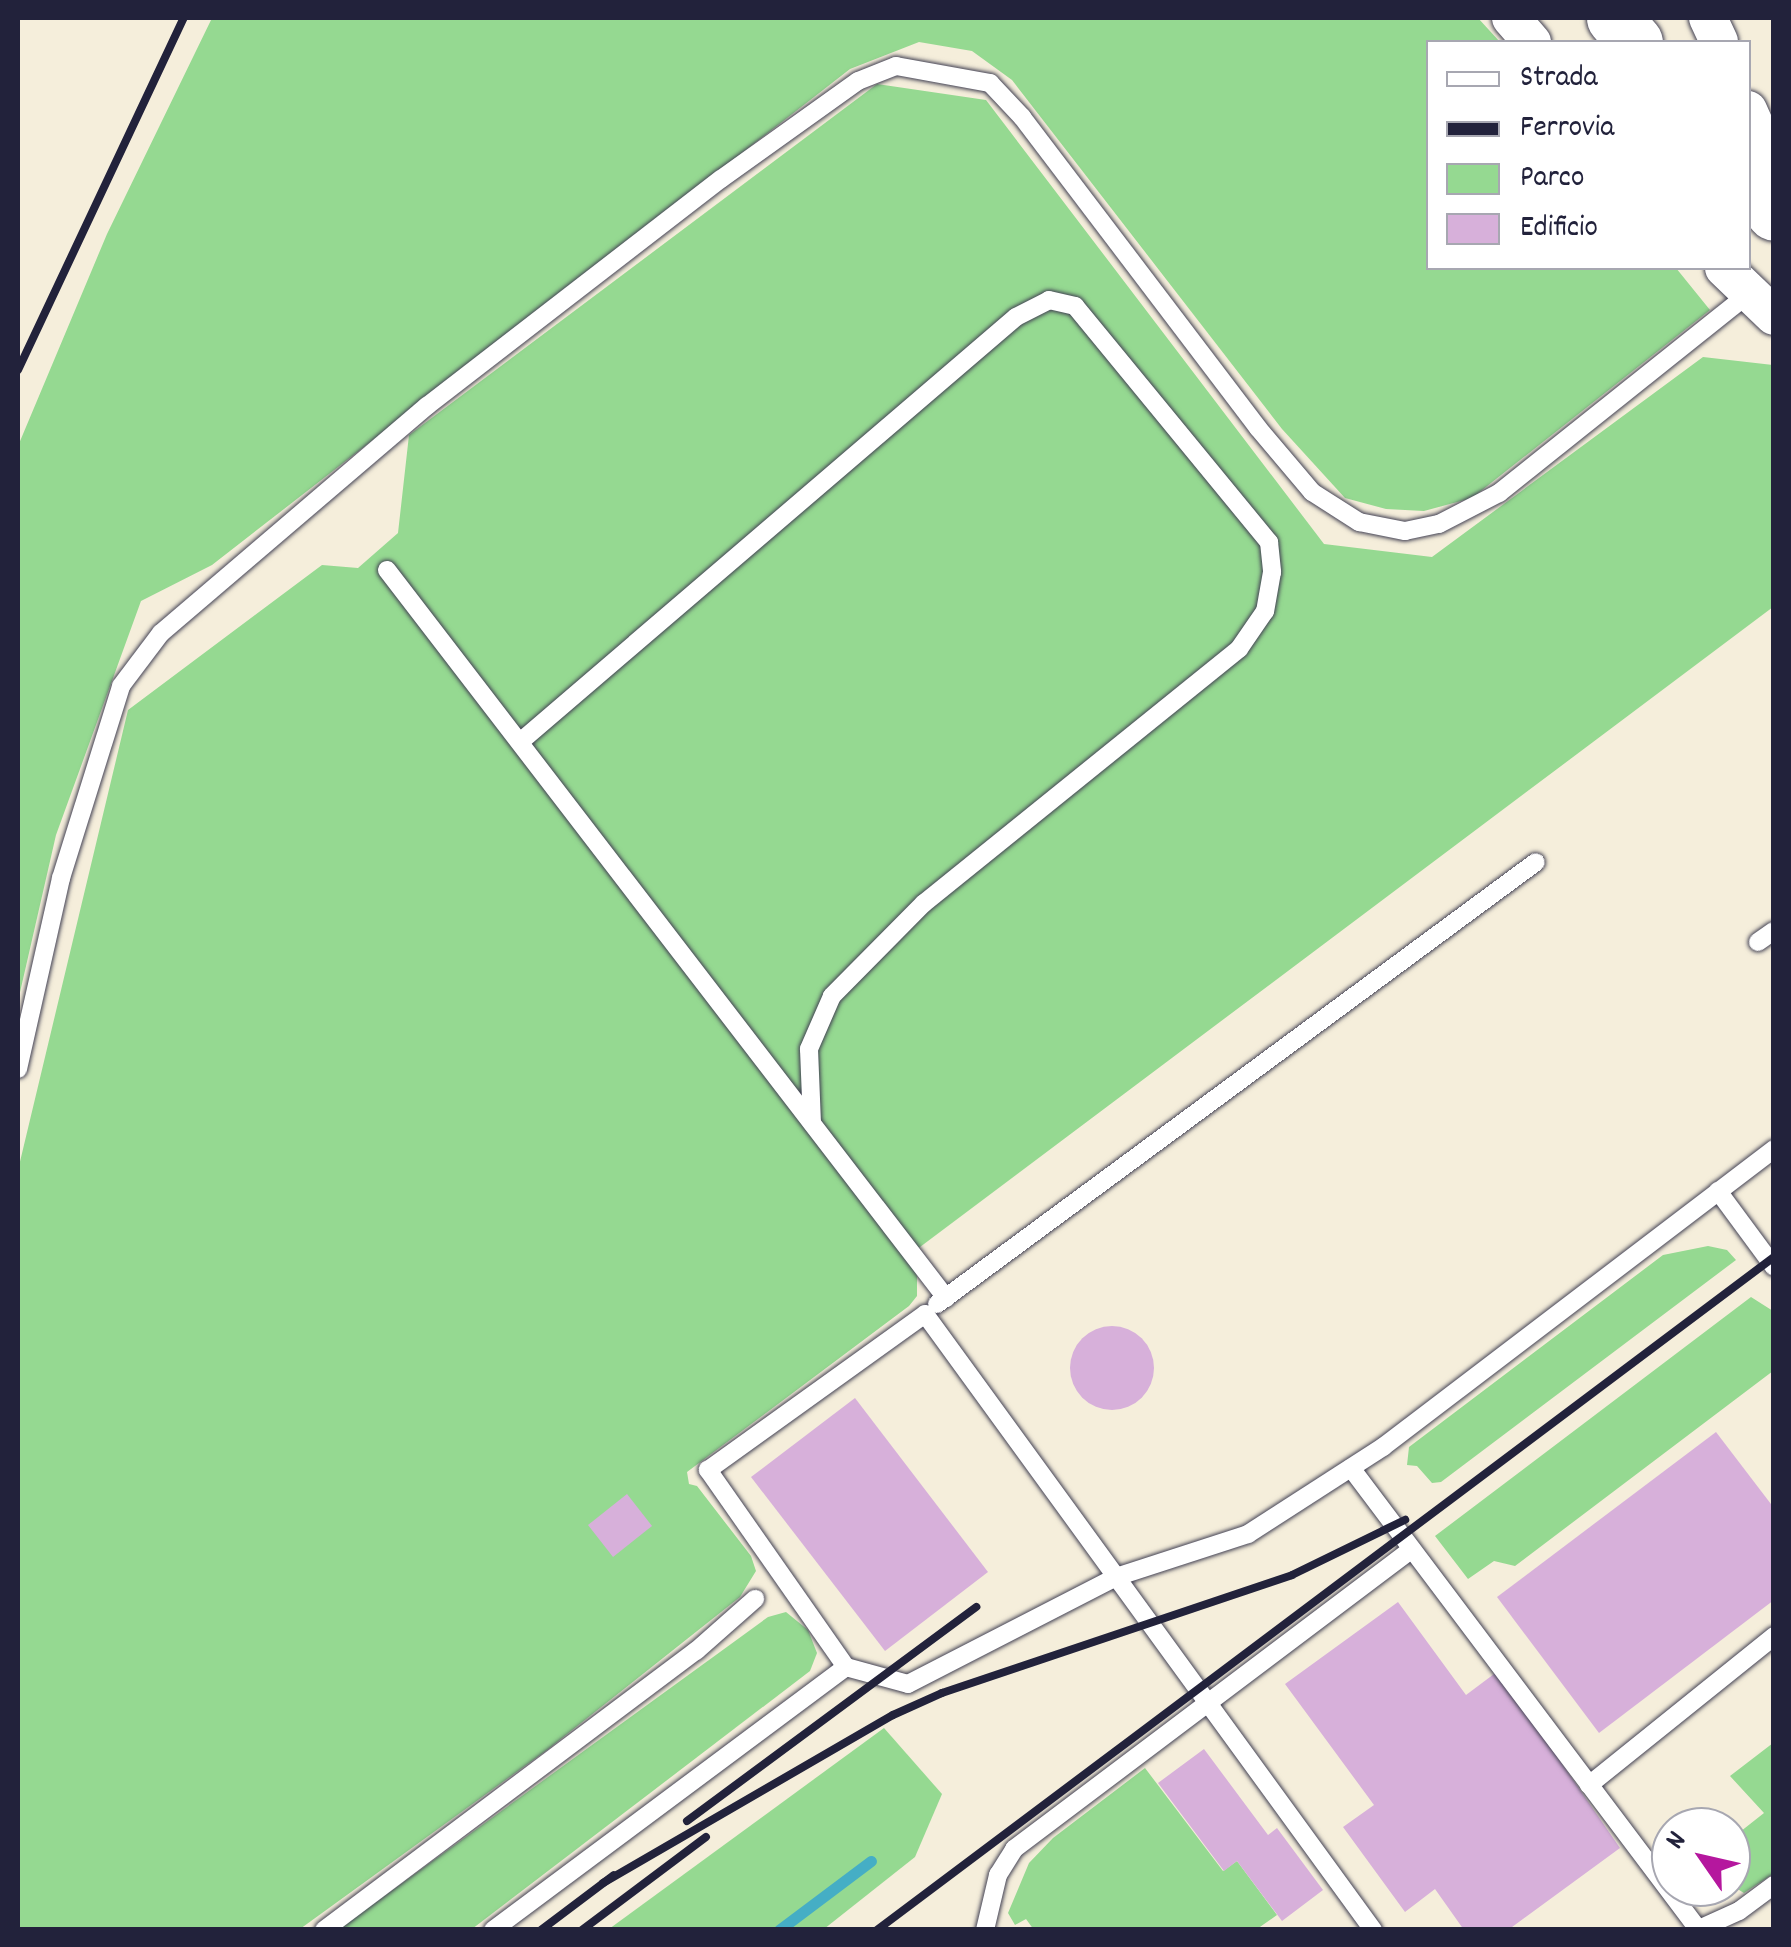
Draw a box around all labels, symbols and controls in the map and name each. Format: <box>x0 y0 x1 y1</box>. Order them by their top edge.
legend <box>1426 40 1751 270</box>
text: Strada <box>1520 58 1598 101</box>
text: Ferrovia <box>1520 108 1614 151</box>
text: Parco <box>1520 158 1584 201</box>
text: Edificio <box>1520 208 1598 251</box>
north arrow <box>1651 1807 1751 1907</box>
text: N <box>1657 1824 1698 1858</box>

